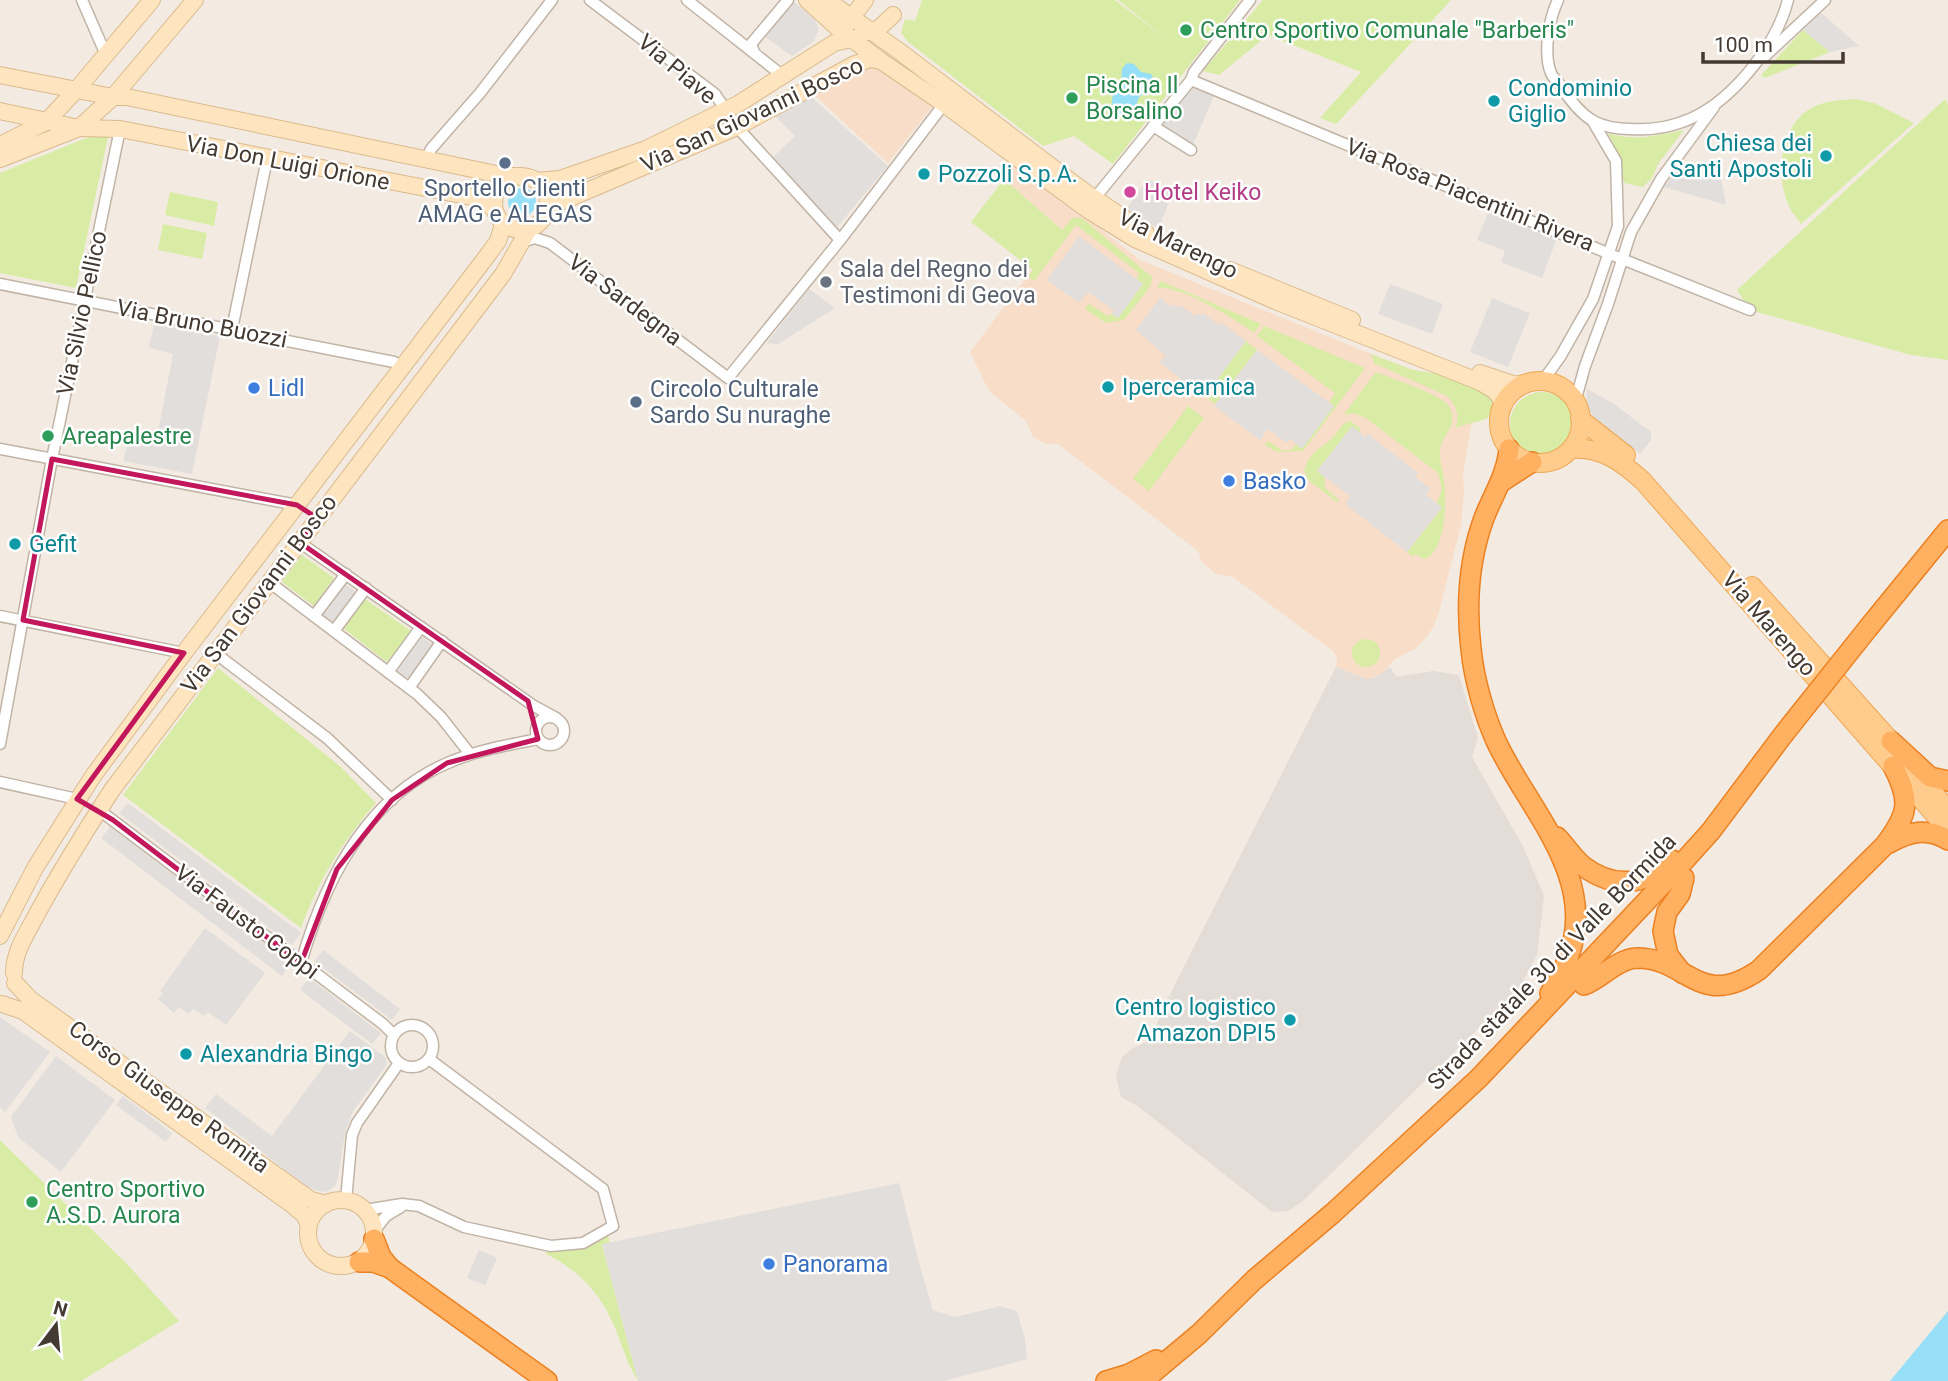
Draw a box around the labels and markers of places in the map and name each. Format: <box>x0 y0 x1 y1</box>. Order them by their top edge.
place label: Centro Sportivo Comunale "Barberis" <box>1200 17 1574 44</box>
marker: Centro Sportivo Comunale "Barberis" <box>1178 22 1194 38</box>
place label: Piscina Il Borsalino <box>1086 72 1183 125</box>
place label: Condominio Giglio <box>1508 75 1632 128</box>
marker: Piscina Il Borsalino <box>1064 90 1080 106</box>
marker: Condominio Giglio <box>1486 93 1502 109</box>
place label: Chiesa dei Santi Apostoli <box>1670 130 1812 183</box>
marker: Chiesa dei Santi Apostoli <box>1818 148 1834 164</box>
marker: Sportello Clienti AMAG e ALEGAS <box>497 155 513 171</box>
place label: Pozzoli S.p.A. <box>938 161 1078 188</box>
marker: Pozzoli S.p.A. <box>916 166 932 182</box>
place label: Sportello Clienti AMAG e ALEGAS <box>418 175 592 228</box>
place label: Hotel Keiko <box>1144 179 1261 206</box>
marker: Hotel Keiko <box>1122 184 1138 200</box>
place label: Sala del Regno dei Testimoni di Geova <box>840 256 1036 309</box>
marker: Sala del Regno dei Testimoni di Geova <box>818 274 834 290</box>
place label: Iperceramica <box>1122 374 1255 401</box>
place label: Lidl <box>268 375 305 402</box>
place label: Circolo Culturale Sardo Su nuraghe <box>650 376 831 429</box>
marker: Iperceramica <box>1100 379 1116 395</box>
marker: Lidl <box>246 380 262 396</box>
marker: Circolo Culturale Sardo Su nuraghe <box>628 394 644 410</box>
place label: Areapalestre <box>62 423 192 450</box>
marker: Areapalestre <box>40 428 56 444</box>
place label: Basko <box>1243 468 1307 495</box>
marker: Basko <box>1221 473 1237 489</box>
place label: Gefit <box>29 531 77 558</box>
marker: Gefit <box>7 536 23 552</box>
place label: Centro logistico Amazon DPI5 <box>1115 994 1276 1047</box>
marker: Centro logistico Amazon DPI5 <box>1282 1012 1298 1028</box>
place label: Alexandria Bingo <box>200 1041 373 1068</box>
marker: Alexandria Bingo <box>178 1046 194 1062</box>
place label: Centro Sportivo A.S.D. Aurora <box>46 1176 205 1229</box>
marker: Centro Sportivo A.S.D. Aurora <box>24 1194 40 1210</box>
place label: Panorama <box>783 1251 888 1278</box>
marker: Panorama <box>761 1256 777 1272</box>

